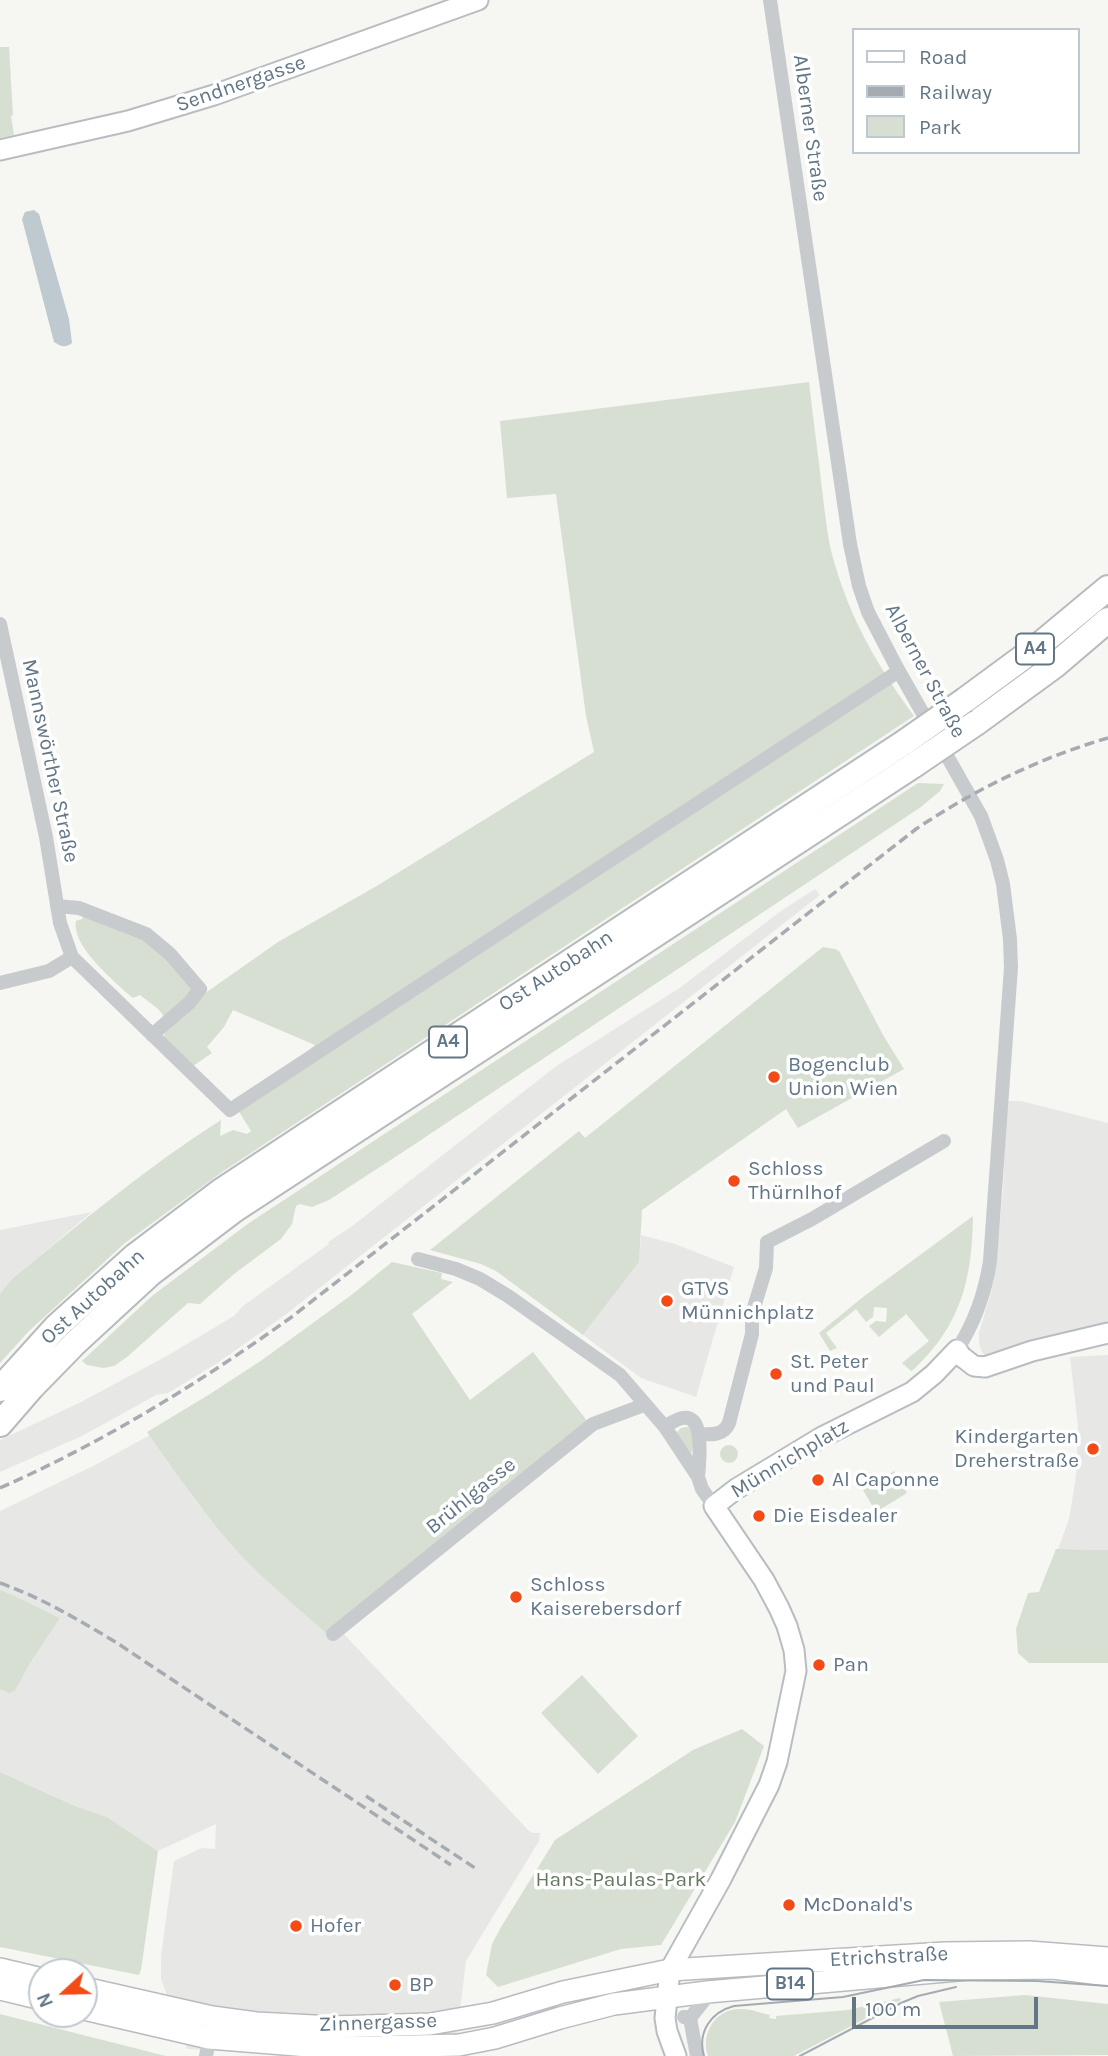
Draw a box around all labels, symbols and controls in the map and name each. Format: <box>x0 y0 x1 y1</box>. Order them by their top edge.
legend <box>852 28 1080 154</box>
text: Road <box>919 45 967 69</box>
street label: Sendnergasse <box>173 50 309 118</box>
street label: Alberner Straße <box>787 53 833 203</box>
text: Railway <box>919 80 992 104</box>
text: Park <box>919 115 962 139</box>
street label: Alberner Straße <box>879 600 971 742</box>
road number: A4 <box>1016 634 1054 664</box>
street label: Mannswörther Straße <box>16 657 84 865</box>
street label: Ost Autobahn <box>494 925 618 1017</box>
road number: A4 <box>429 1026 467 1058</box>
place label: Bogenclub Union Wien <box>788 1052 898 1102</box>
marker: Bogenclub Union Wien <box>766 1069 782 1085</box>
place label: Schloss Thürnlhof <box>748 1156 841 1206</box>
marker: Schloss Thürnlhof <box>726 1173 742 1189</box>
street label: Ost Autobahn <box>36 1244 150 1350</box>
place label: GTVS Münnichplatz <box>681 1276 814 1326</box>
marker: GTVS Münnichplatz <box>659 1293 675 1309</box>
place label: St. Peter und Paul <box>790 1349 875 1399</box>
marker: St. Peter und Paul <box>768 1366 784 1382</box>
street label: Münnichplatz <box>726 1414 854 1504</box>
place label: Kindergarten Dreherstraße <box>954 1424 1079 1474</box>
marker: Kindergarten Dreherstraße <box>1085 1441 1101 1457</box>
street label: Brühlgasse <box>421 1452 521 1540</box>
place label: Al Caponne <box>832 1467 939 1493</box>
marker: Al Caponne <box>810 1472 826 1488</box>
place label: Die Eisdealer <box>773 1503 897 1529</box>
marker: Die Eisdealer <box>751 1508 767 1524</box>
place label: Schloss Kaiserebersdorf <box>530 1572 681 1622</box>
marker: Schloss Kaiserebersdorf <box>508 1589 524 1605</box>
place label: Pan <box>833 1652 869 1678</box>
marker: Pan <box>811 1657 827 1673</box>
park label: Hans-Paulas-Park <box>536 1867 706 1893</box>
place label: McDonald's <box>803 1892 913 1918</box>
marker: McDonald's <box>781 1897 797 1913</box>
place label: Hofer <box>310 1913 361 1939</box>
marker: Hofer <box>288 1918 304 1934</box>
street label: Etrichstraße <box>829 1941 949 1973</box>
north arrow <box>28 1958 98 2028</box>
road number: B14 <box>767 1968 813 2000</box>
place label: BP <box>409 1972 434 1998</box>
marker: BP <box>387 1977 403 1993</box>
scale bar <box>856 1982 1042 2026</box>
text: N <box>33 1990 58 2011</box>
text: 100 m <box>865 1997 922 2021</box>
street label: Zinnergasse <box>318 2008 438 2038</box>

